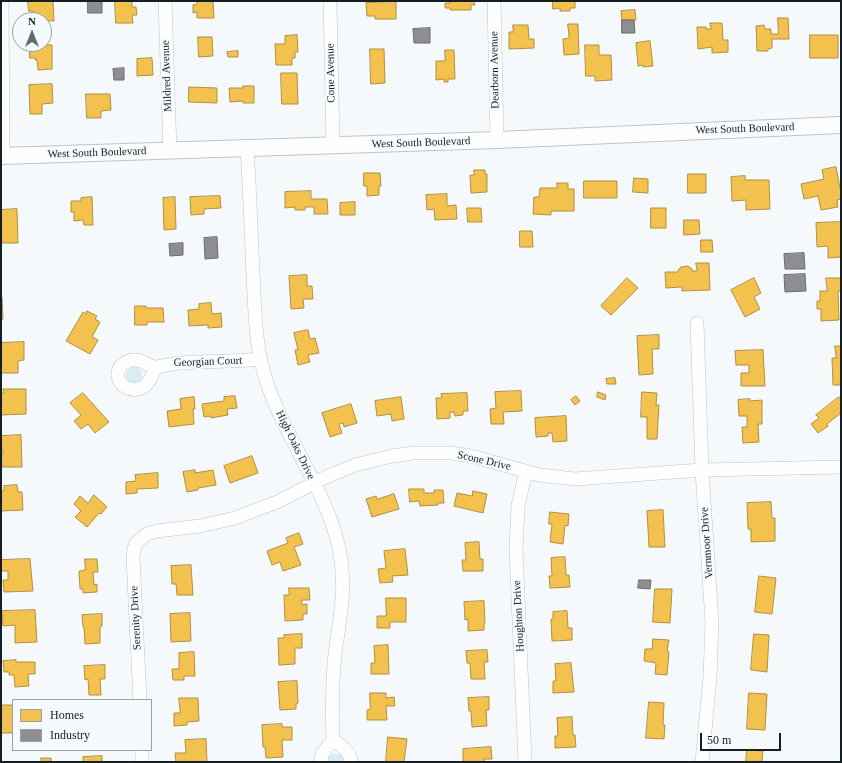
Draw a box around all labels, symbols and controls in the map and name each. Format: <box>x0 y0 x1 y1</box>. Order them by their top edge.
north arrow <box>12 12 52 52</box>
text: N <box>28 15 36 27</box>
street label: Dearborn Avenue <box>488 31 502 109</box>
street label: Mildred Avenue <box>159 40 175 112</box>
street label: Cone Avenue <box>324 43 338 103</box>
street label: West South Boulevard <box>695 121 795 137</box>
street label: West South Boulevard <box>371 135 471 151</box>
street label: West South Boulevard <box>47 145 147 161</box>
street label: Georgian Court <box>174 354 242 370</box>
street label: High Oaks Drive <box>273 408 317 482</box>
street label: Scone Drive <box>456 448 512 474</box>
street label: Vernmoor Drive <box>698 507 716 579</box>
street label: Houghton Drive <box>511 580 527 652</box>
street label: Serenity Drive <box>128 585 144 651</box>
legend <box>12 699 152 751</box>
text: Homes <box>50 708 84 722</box>
scale bar <box>702 725 783 751</box>
text: Industry <box>50 728 90 742</box>
text: 50 m <box>707 733 731 747</box>

